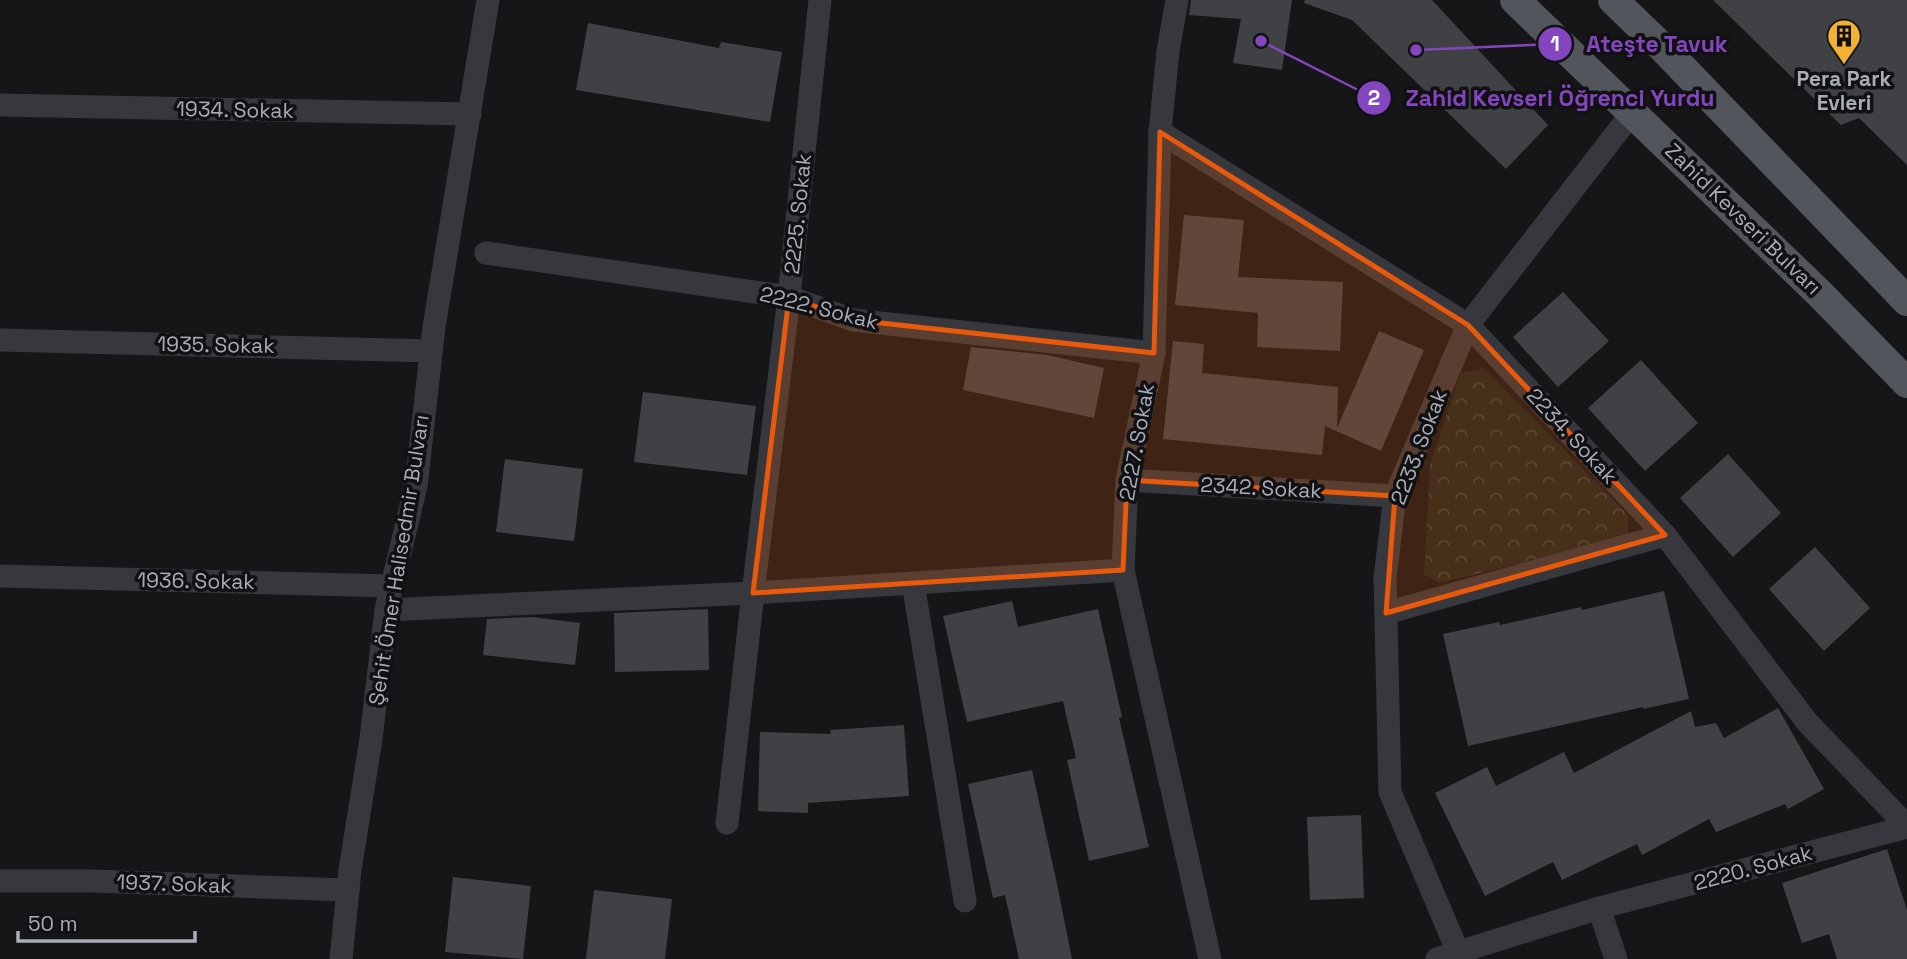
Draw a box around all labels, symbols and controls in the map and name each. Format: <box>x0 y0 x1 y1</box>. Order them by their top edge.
building icon: Pera Park Evleri <box>1825 17 1863 66</box>
callout: Ateşte Tavuk <box>1537 22 1743 66</box>
text: Ateşte Tavuk <box>1586 29 1728 59</box>
text: 1 <box>1550 30 1560 57</box>
place label: Pera Park Evleri <box>1797 65 1892 116</box>
callout: Zahid Kevseri Öğrenci Yurdu <box>1356 76 1728 120</box>
text: Zahid Kevseri Öğrenci Yurdu <box>1406 83 1714 113</box>
text: 2 <box>1368 84 1380 111</box>
street label: 1934. Sokak <box>176 95 294 124</box>
street label: Zahid Kevseri Bulvarı <box>1660 137 1827 300</box>
street label: 2225. Sokak <box>778 152 817 275</box>
street label: 2222. Sokak <box>757 280 881 335</box>
street label: 1935. Sokak <box>157 330 275 359</box>
street label: 2227. Sokak <box>1113 381 1160 503</box>
street label: 2234. Sokak <box>1521 382 1624 489</box>
street label: 2233. Sokak <box>1384 386 1453 508</box>
street label: Şehit Ömer Halisedmir Bulvarı <box>362 413 435 707</box>
street label: 2342. Sokak <box>1200 471 1322 504</box>
street label: 1936. Sokak <box>137 566 255 595</box>
street label: 2220. Sokak <box>1691 839 1815 896</box>
street label: 1937. Sokak <box>116 868 232 899</box>
scale bar <box>18 900 194 944</box>
text: 50 m <box>28 910 78 937</box>

